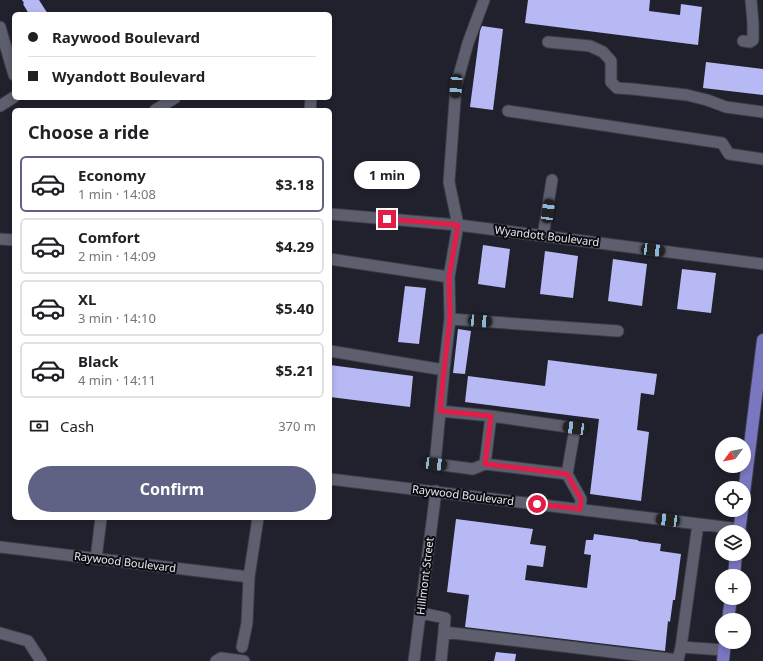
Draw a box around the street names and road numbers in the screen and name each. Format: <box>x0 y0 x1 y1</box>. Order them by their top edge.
street label: Wyandott Boulevard <box>494 222 600 249</box>
street label: Raywood Boulevard <box>411 481 515 508</box>
street label: Hillmont Street <box>412 536 437 616</box>
street label: Raywood Boulevard <box>73 548 177 575</box>

